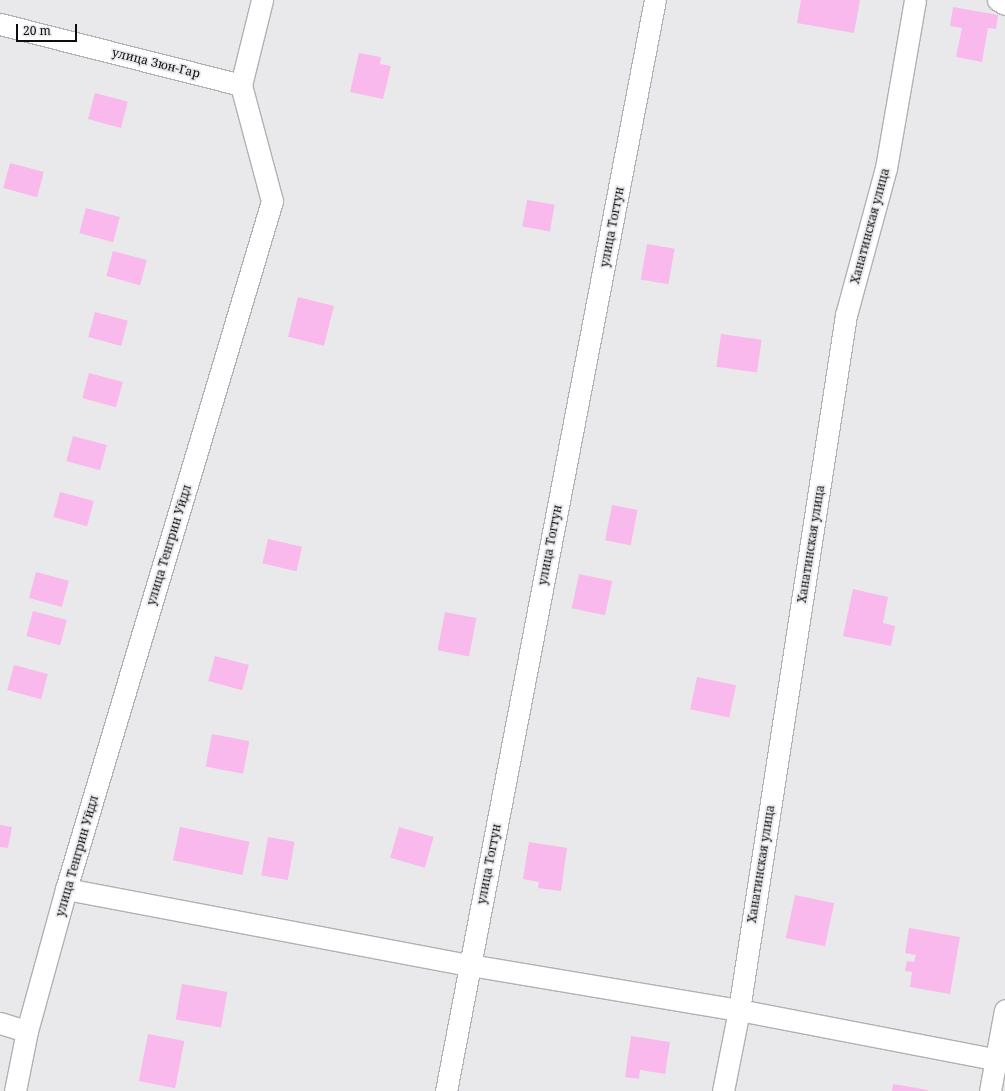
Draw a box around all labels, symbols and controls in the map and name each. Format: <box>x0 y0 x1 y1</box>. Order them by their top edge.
scale bar <box>18 16 79 42</box>
text: 20 m <box>23 22 51 39</box>
street label: улица Зюн-Гар <box>110 45 202 81</box>
street label: Ханатинская улица <box>848 167 892 285</box>
street label: улица Тогтун <box>597 186 627 268</box>
street label: улица Тенгрин Уйдл <box>144 483 194 607</box>
street label: Ханатинская улица <box>795 484 827 604</box>
street label: улица Тогтун <box>535 504 565 586</box>
street label: улица Тенгрин Уйдл <box>53 794 101 918</box>
street label: Ханатинская улица <box>745 804 777 924</box>
street label: улица Тогтун <box>474 823 504 905</box>

